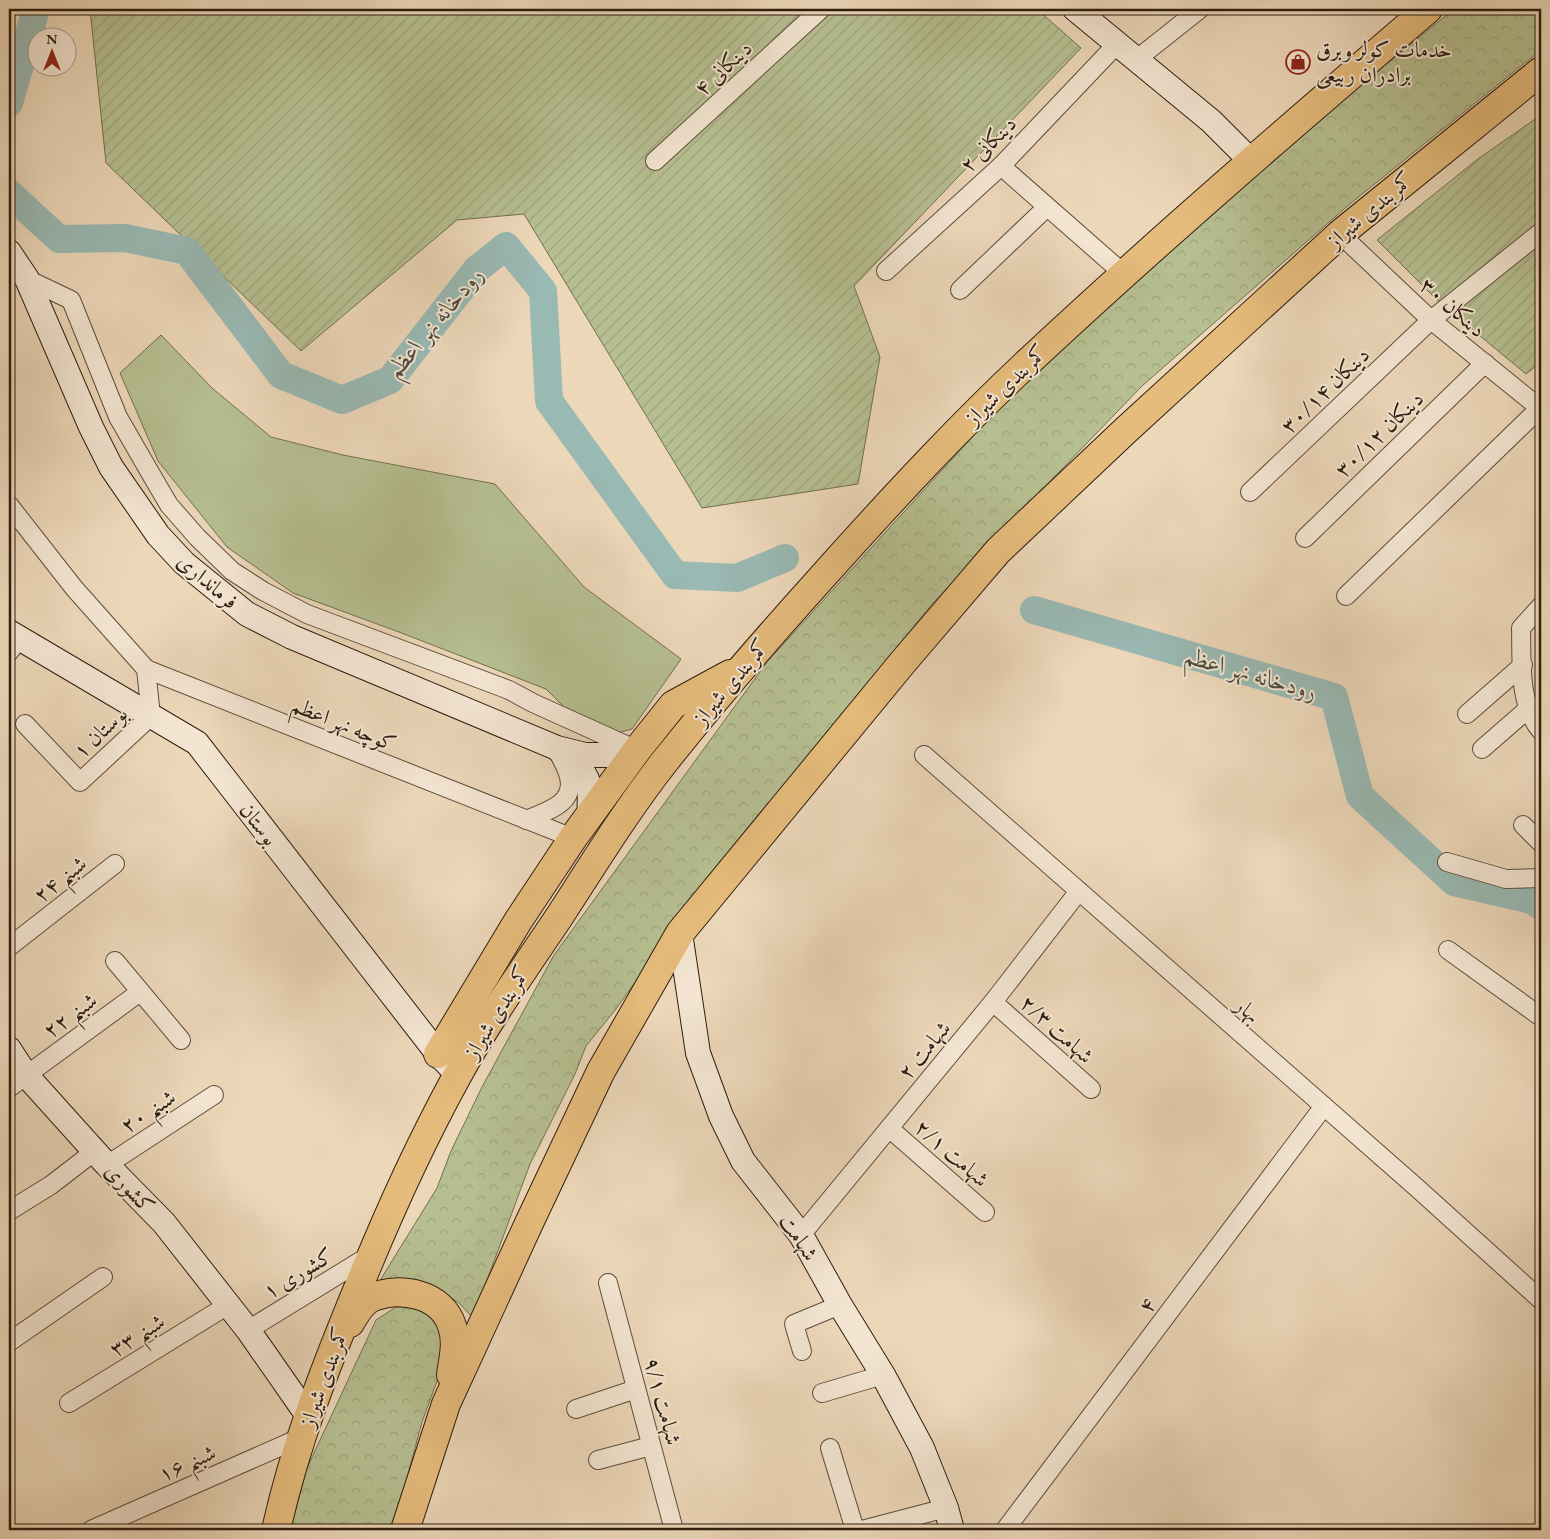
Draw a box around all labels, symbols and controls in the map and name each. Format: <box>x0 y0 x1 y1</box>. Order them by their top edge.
north arrow <box>28 28 78 78</box>
text: N <box>46 30 58 48</box>
street label: ۴ دینکانی <box>688 34 758 102</box>
place label: خدمات کولر وبرق برادران ربیعی <box>1316 35 1452 90</box>
shop icon: خدمات کولر وبرق برادران ربیعی <box>1285 49 1311 75</box>
street label: ۲ دینکانی <box>953 109 1023 179</box>
street label: کمربندی شیراز <box>1319 165 1419 256</box>
water label: رودخانه نهر اعظم <box>378 260 495 389</box>
street label: ۳۰ دینکان <box>1414 270 1492 344</box>
street label: کمربندی شیراز <box>957 338 1054 433</box>
street label: ۳۰/۱۴ دینکان <box>1274 340 1376 440</box>
street label: ۳۰/۱۲ دینکان <box>1328 384 1430 484</box>
street label: فرمانداری <box>171 546 245 616</box>
street label: کمربندی شیراز <box>685 633 776 733</box>
water label: رودخانه نهر اعظم <box>1179 639 1321 713</box>
street label: کوچه نهر اعظم <box>285 690 401 764</box>
street label: ۱ بوستان <box>67 699 133 765</box>
street label: بوستان <box>233 796 285 852</box>
street label: ۲۴ شبنم <box>27 849 97 915</box>
street label: کمربندی شیراز <box>456 960 537 1066</box>
street label: ۲۲ شبنم <box>37 986 107 1050</box>
street label: ۲/۳ شهامت <box>1014 988 1100 1070</box>
street label: بهار <box>1227 989 1267 1029</box>
street label: ۲ شهامت <box>891 1015 957 1085</box>
street label: ۲۰ شبنم <box>115 1082 185 1145</box>
street label: ۲/۱ شهامت <box>909 1113 995 1193</box>
street label: کشوری <box>99 1156 161 1220</box>
street label: شهامت <box>773 1208 825 1266</box>
street label: ۱ کشوری <box>257 1241 339 1305</box>
street label: ۴ <box>1132 1291 1163 1319</box>
street label: ۳۳ شبنم <box>104 1307 174 1369</box>
street label: کمربندی شیراز <box>292 1323 356 1433</box>
street label: ۹/۱ شهامت <box>637 1354 689 1448</box>
street label: ۱۶ شبنم <box>154 1437 223 1495</box>

